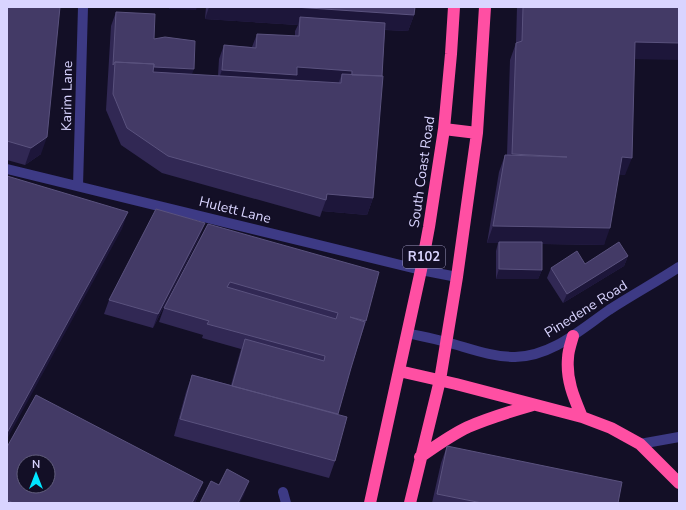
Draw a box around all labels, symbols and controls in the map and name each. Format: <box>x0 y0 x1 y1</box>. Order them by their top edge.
street label: Karim Lane <box>57 61 77 131</box>
street label: South Coast Road <box>405 115 439 229</box>
street label: Hulett Lane <box>197 192 273 228</box>
road number: R102 <box>403 246 445 268</box>
street label: Pinedene Road <box>541 276 631 342</box>
north arrow <box>16 454 56 494</box>
text: N <box>32 457 40 472</box>

